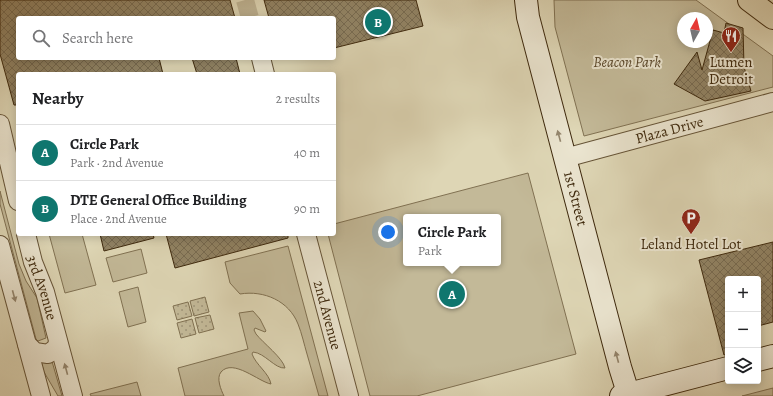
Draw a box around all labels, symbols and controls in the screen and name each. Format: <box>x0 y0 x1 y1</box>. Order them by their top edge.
pin: B <box>365 7 391 37</box>
north arrow <box>677 12 713 48</box>
search box <box>16 16 336 60</box>
restaurant icon: Lumen Detroit <box>720 25 742 53</box>
icon: search <box>30 27 52 49</box>
text: Search here <box>62 28 133 48</box>
park label: Beacon Park <box>593 52 661 72</box>
place label: Lumen Detroit <box>709 52 753 89</box>
text: Nearby <box>32 87 83 110</box>
text: 2 results <box>276 90 320 107</box>
street label: Plaza Drive <box>633 111 706 149</box>
one-way arrow <box>556 130 562 142</box>
text: Circle Park <box>70 134 139 154</box>
text: A <box>41 144 49 161</box>
text: 40 m <box>294 144 320 161</box>
text: Park · 2nd Avenue <box>70 154 164 171</box>
street label: 1st Street <box>559 169 593 228</box>
text: DTE General Office Building <box>70 190 247 210</box>
text: B <box>41 200 49 217</box>
text: 90 m <box>294 200 320 217</box>
parking icon: Leland Hotel Lot <box>680 207 702 235</box>
text: Place · 2nd Avenue <box>70 210 167 227</box>
popup <box>403 214 501 266</box>
your location <box>378 222 398 242</box>
text: Circle Park <box>418 222 486 242</box>
place label: Leland Hotel Lot <box>640 234 742 254</box>
text: Park <box>418 242 442 259</box>
street label: 3rd Avenue <box>22 253 62 323</box>
map controls <box>725 276 761 384</box>
button: + <box>725 276 761 312</box>
street label: 2nd Avenue <box>309 278 346 352</box>
pin: A <box>439 279 465 309</box>
one-way arrow <box>11 291 17 303</box>
button: − <box>725 312 761 348</box>
button: layers <box>725 348 761 384</box>
one-way arrow <box>614 350 620 363</box>
one-way arrow <box>62 363 68 375</box>

